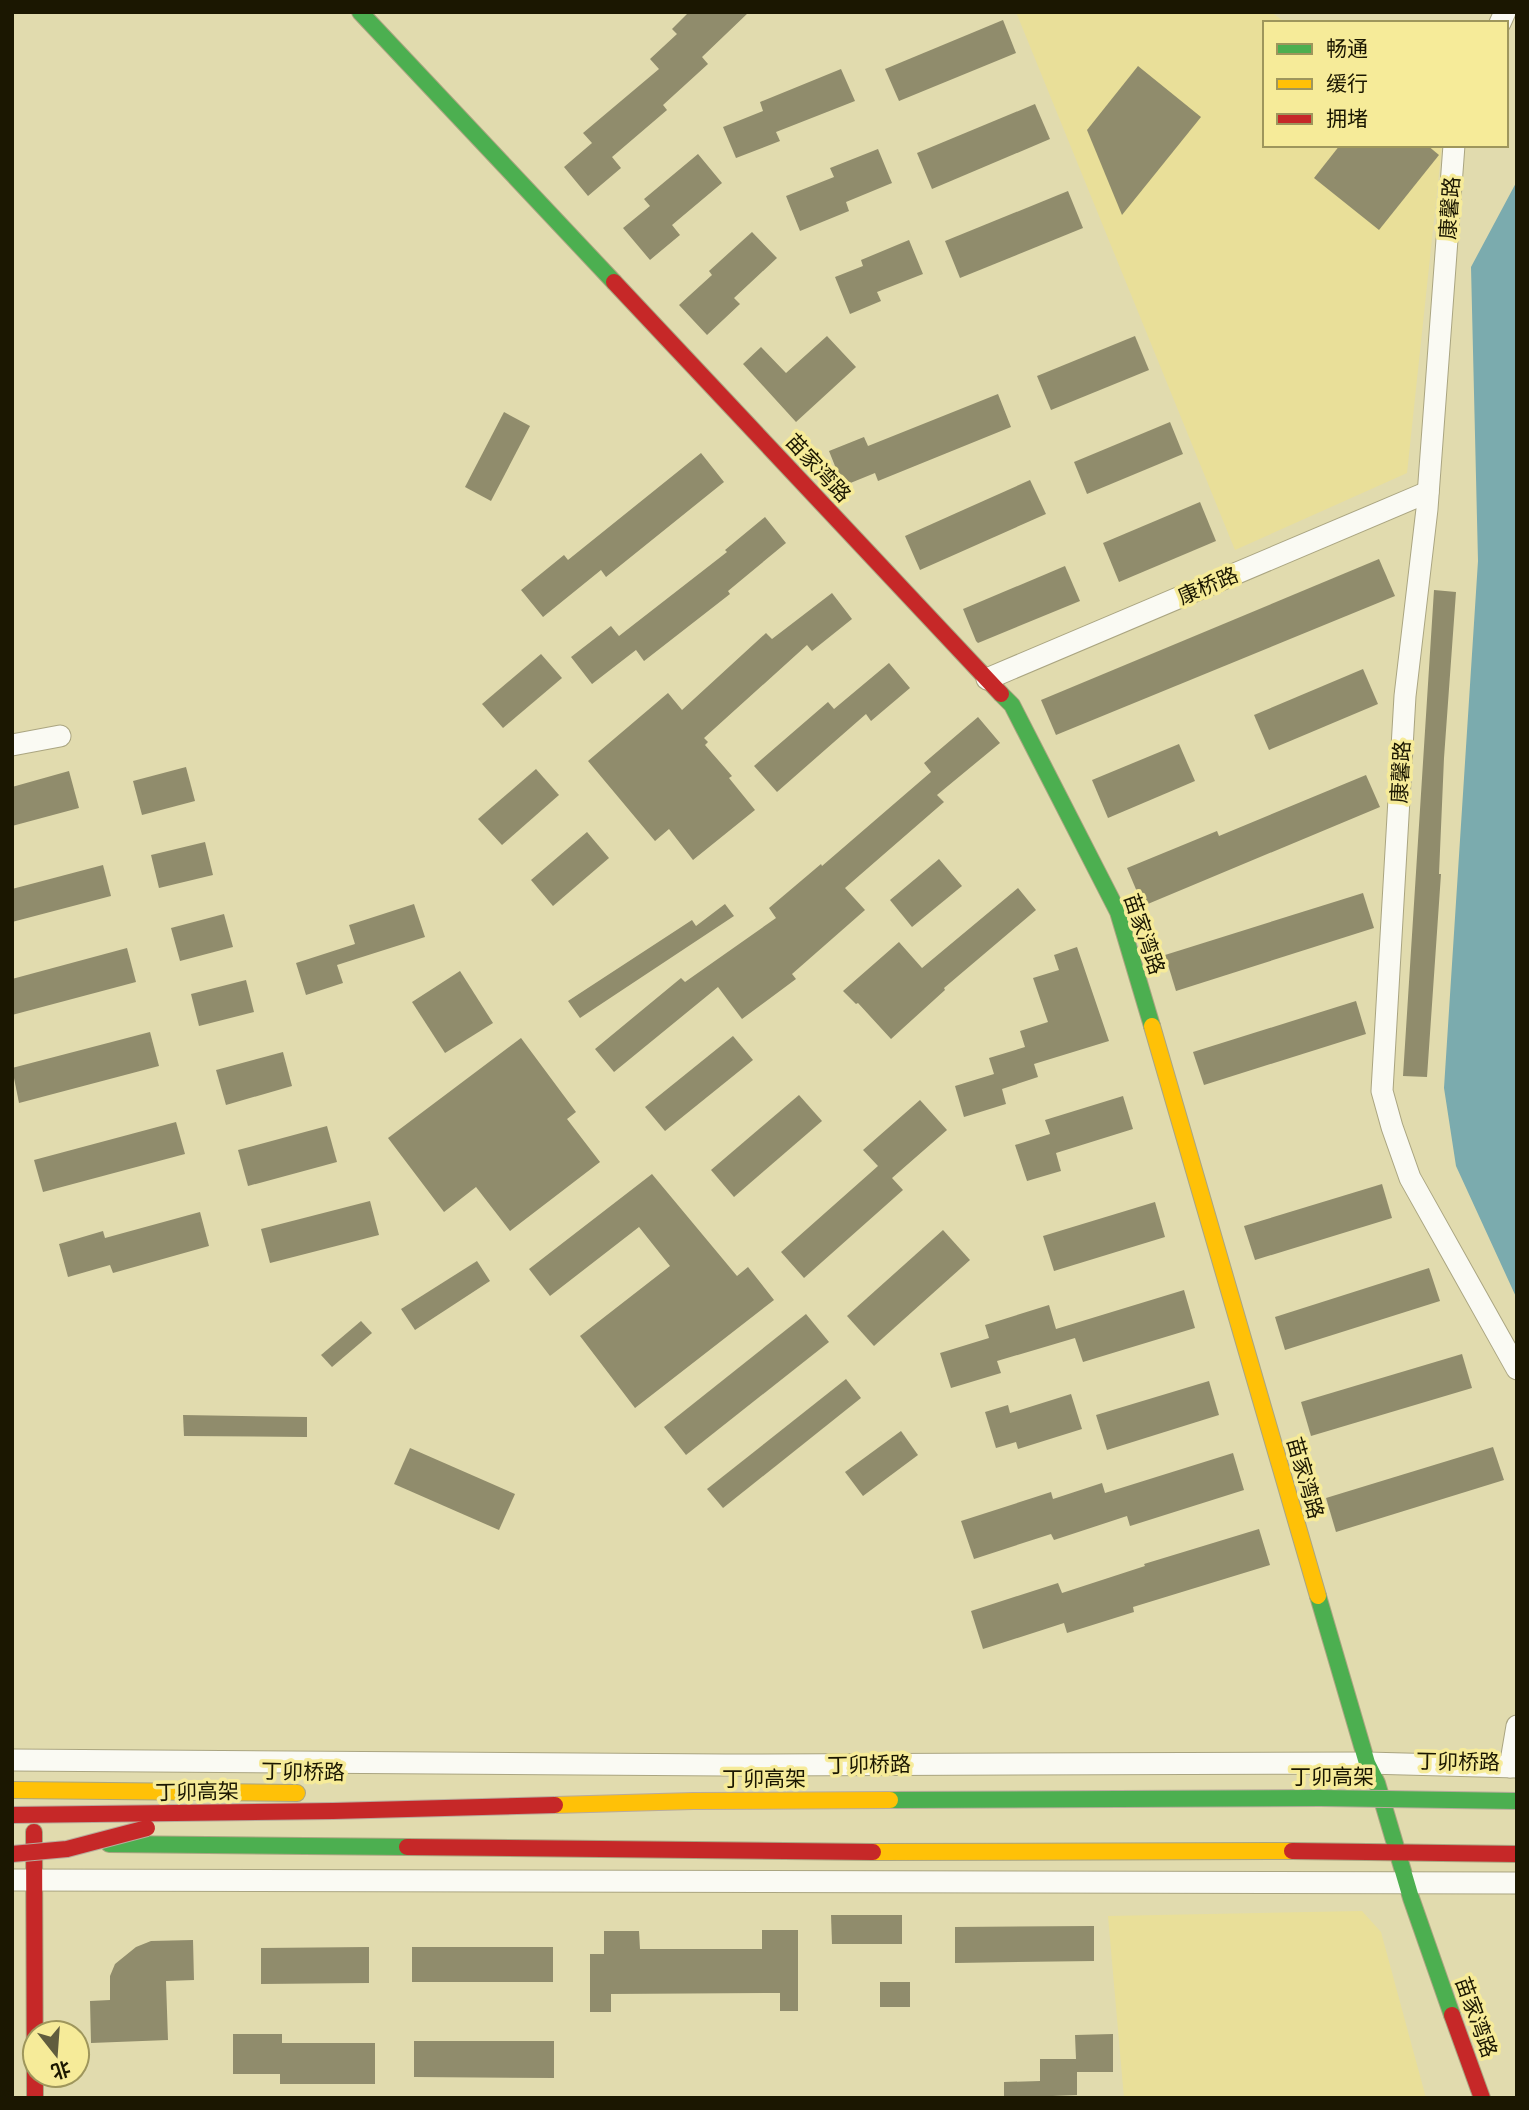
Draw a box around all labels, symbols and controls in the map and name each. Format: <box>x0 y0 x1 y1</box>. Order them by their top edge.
legend <box>1263 21 1508 147</box>
text: 畅通 <box>1326 37 1368 61</box>
text: 缓行 <box>1326 72 1368 96</box>
text: 拥堵 <box>1326 107 1368 131</box>
street label: 康馨路 <box>1436 176 1464 240</box>
street label: 苗家湾路 <box>781 429 855 507</box>
street label: 康桥路 <box>1174 563 1242 609</box>
street label: 康馨路 <box>1387 740 1415 804</box>
street label: 苗家湾路 <box>1119 890 1169 978</box>
street label: 苗家湾路 <box>1282 1434 1328 1522</box>
street label: 丁卯桥路 <box>1416 1749 1500 1775</box>
street label: 丁卯桥路 <box>827 1752 911 1778</box>
street label: 丁卯桥路 <box>261 1759 345 1785</box>
street label: 丁卯高架 <box>1290 1765 1374 1789</box>
street label: 丁卯高架 <box>722 1767 806 1791</box>
street label: 丁卯高架 <box>155 1779 239 1805</box>
street label: 苗家湾路 <box>1450 1973 1502 2061</box>
north arrow <box>21 2019 91 2089</box>
text: 北 <box>48 2056 73 2083</box>

